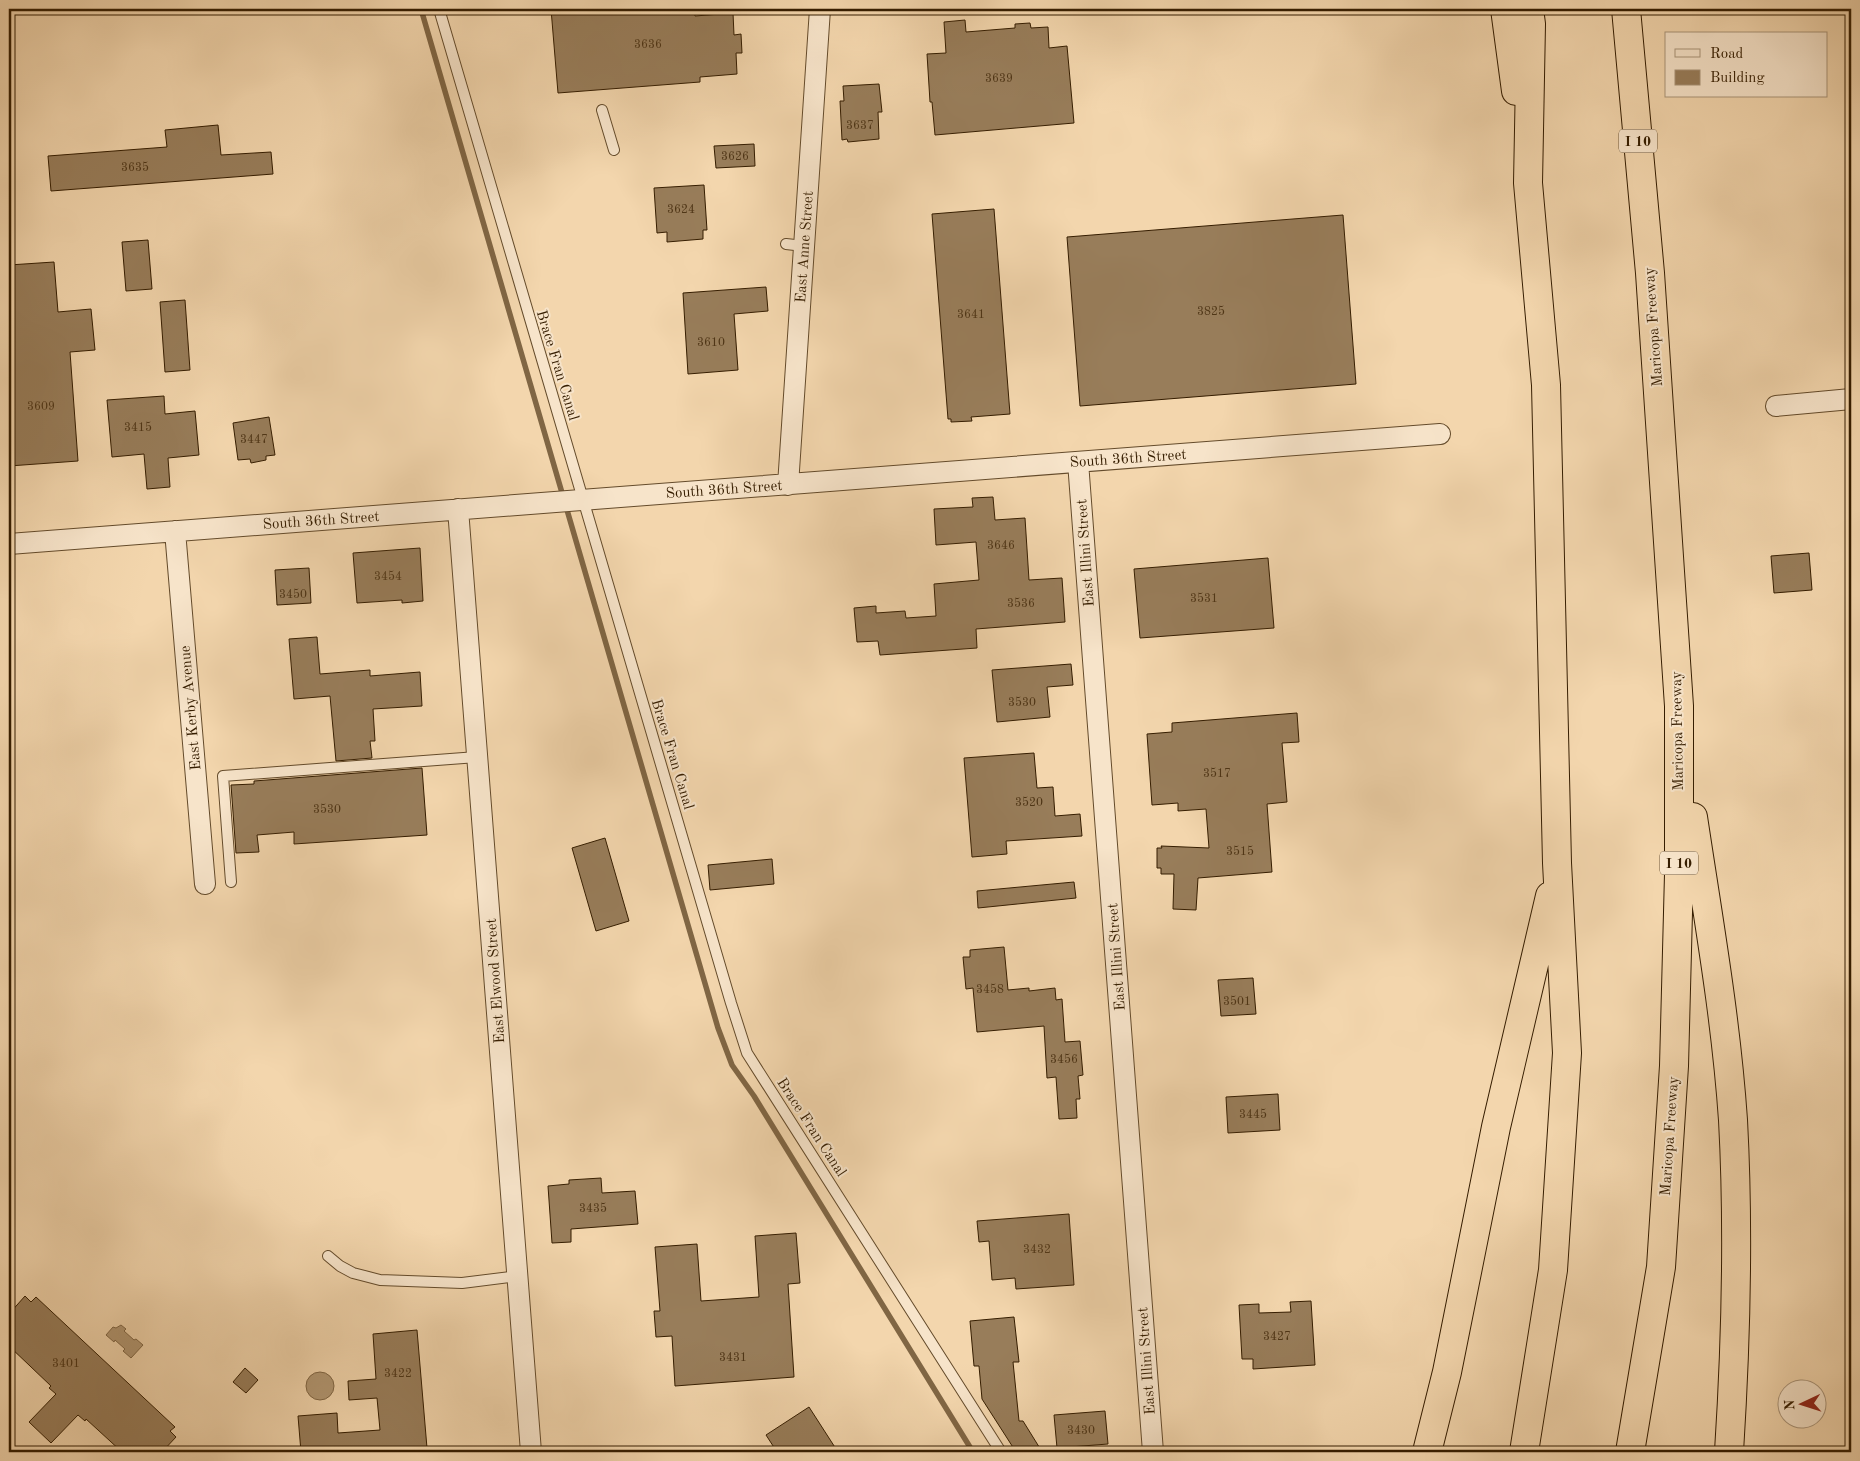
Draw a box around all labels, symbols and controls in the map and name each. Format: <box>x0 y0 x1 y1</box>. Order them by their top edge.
legend <box>1665 32 1828 98</box>
house number: 3636 <box>634 39 662 51</box>
text: Road <box>1710 47 1744 62</box>
text: Building <box>1710 71 1765 86</box>
house number: 3639 <box>985 73 1013 85</box>
house number: 3637 <box>846 120 874 132</box>
road number: I 10 <box>1619 130 1657 152</box>
house number: 3626 <box>721 151 749 163</box>
house number: 3635 <box>121 161 149 174</box>
street label: East Anne Street <box>794 191 817 304</box>
house number: 3624 <box>667 204 695 216</box>
street label: Maricopa Freeway <box>1643 267 1666 387</box>
house number: 3825 <box>1197 305 1225 318</box>
street label: Brace Fran Canal <box>533 308 580 422</box>
house number: 3641 <box>957 309 985 321</box>
house number: 3610 <box>697 337 725 349</box>
house number: 3609 <box>27 401 55 413</box>
house number: 3415 <box>124 421 152 434</box>
house number: 3447 <box>240 434 268 446</box>
street label: South 36th Street <box>1069 448 1187 471</box>
street label: South 36th Street <box>665 479 783 502</box>
street label: East Illini Street <box>1075 499 1098 607</box>
street label: South 36th Street <box>262 510 380 533</box>
house number: 3646 <box>987 540 1015 552</box>
house number: 3454 <box>374 570 402 583</box>
house number: 3450 <box>279 588 307 601</box>
house number: 3531 <box>1190 592 1218 605</box>
house number: 3536 <box>1007 597 1035 610</box>
street label: East Kerby Avenue <box>179 645 204 771</box>
street label: Maricopa Freeway <box>1670 671 1687 791</box>
house number: 3530 <box>1008 696 1036 709</box>
street label: Brace Fran Canal <box>648 697 695 811</box>
house number: 3517 <box>1203 767 1231 780</box>
house number: 3520 <box>1015 796 1043 809</box>
house number: 3530 <box>313 803 341 816</box>
house number: 3515 <box>1226 845 1254 858</box>
road number: I 10 <box>1660 851 1698 874</box>
street label: East Illini Street <box>1106 903 1129 1011</box>
street label: East Elwood Street <box>485 918 508 1044</box>
house number: 3458 <box>976 983 1004 996</box>
house number: 3501 <box>1223 995 1251 1008</box>
house number: 3456 <box>1050 1053 1078 1066</box>
street label: Brace Fran Canal <box>773 1076 848 1180</box>
street label: Maricopa Freeway <box>1659 1076 1682 1196</box>
house number: 3445 <box>1239 1108 1267 1121</box>
house number: 3435 <box>579 1202 607 1215</box>
house number: 3432 <box>1023 1244 1051 1256</box>
street label: East Illini Street <box>1136 1307 1159 1415</box>
house number: 3427 <box>1263 1331 1291 1343</box>
house number: 3431 <box>719 1352 747 1364</box>
house number: 3401 <box>52 1358 80 1370</box>
house number: 3422 <box>384 1368 412 1380</box>
north arrow <box>1778 1378 1828 1428</box>
text: N <box>1783 1399 1797 1411</box>
house number: 3430 <box>1067 1425 1095 1437</box>

